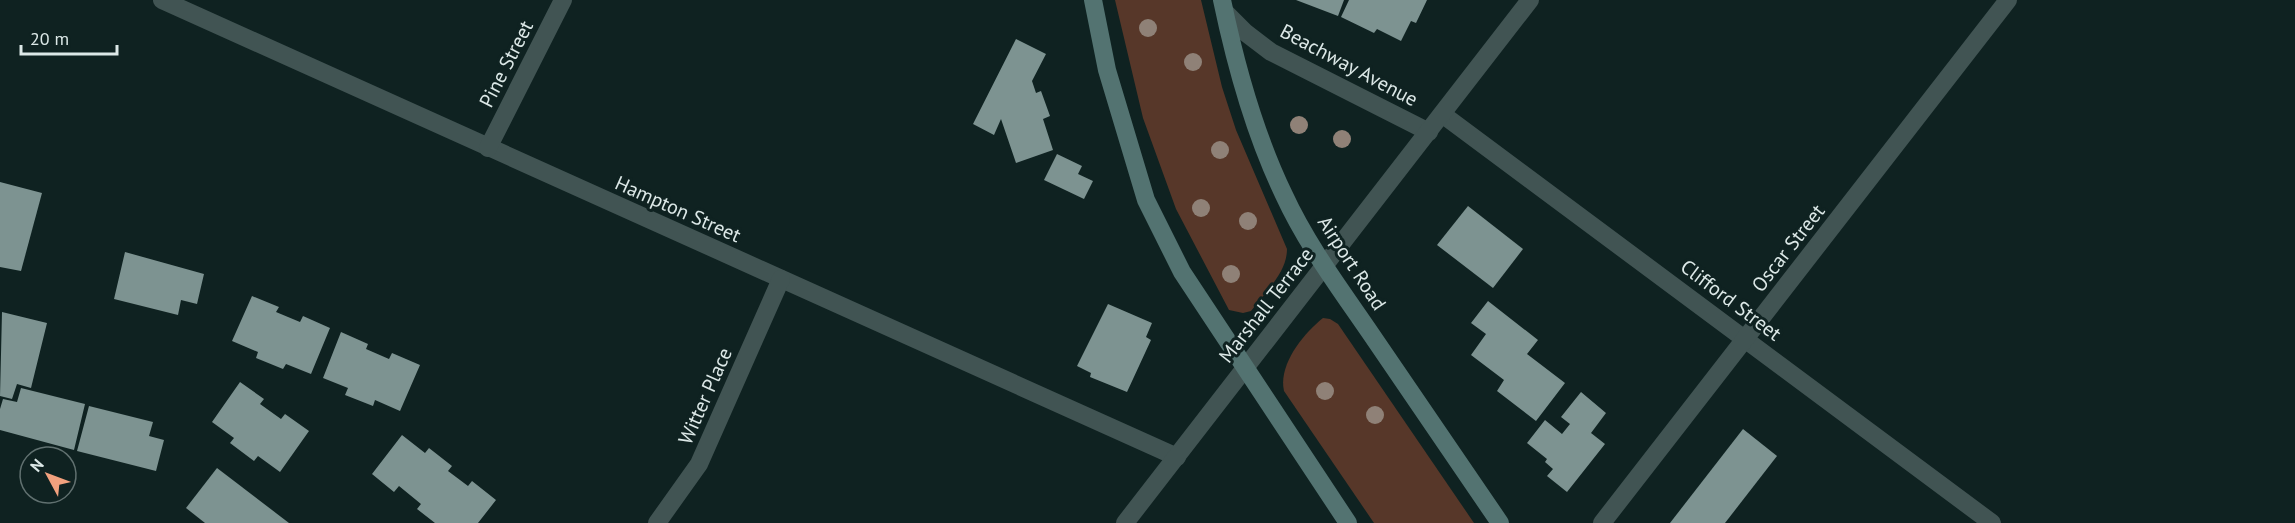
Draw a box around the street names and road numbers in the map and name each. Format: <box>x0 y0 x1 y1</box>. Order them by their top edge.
street label: Pine Street <box>473 16 539 112</box>
street label: Beachway Avenue <box>1276 18 1422 112</box>
street label: Hampton Street <box>611 170 745 248</box>
street label: Oscar Street <box>1746 199 1830 297</box>
street label: Airport Road <box>1312 211 1392 315</box>
street label: Marshall Terrace <box>1213 242 1319 368</box>
street label: Clifford Street <box>1675 254 1787 347</box>
street label: Witter Place <box>672 344 738 448</box>

